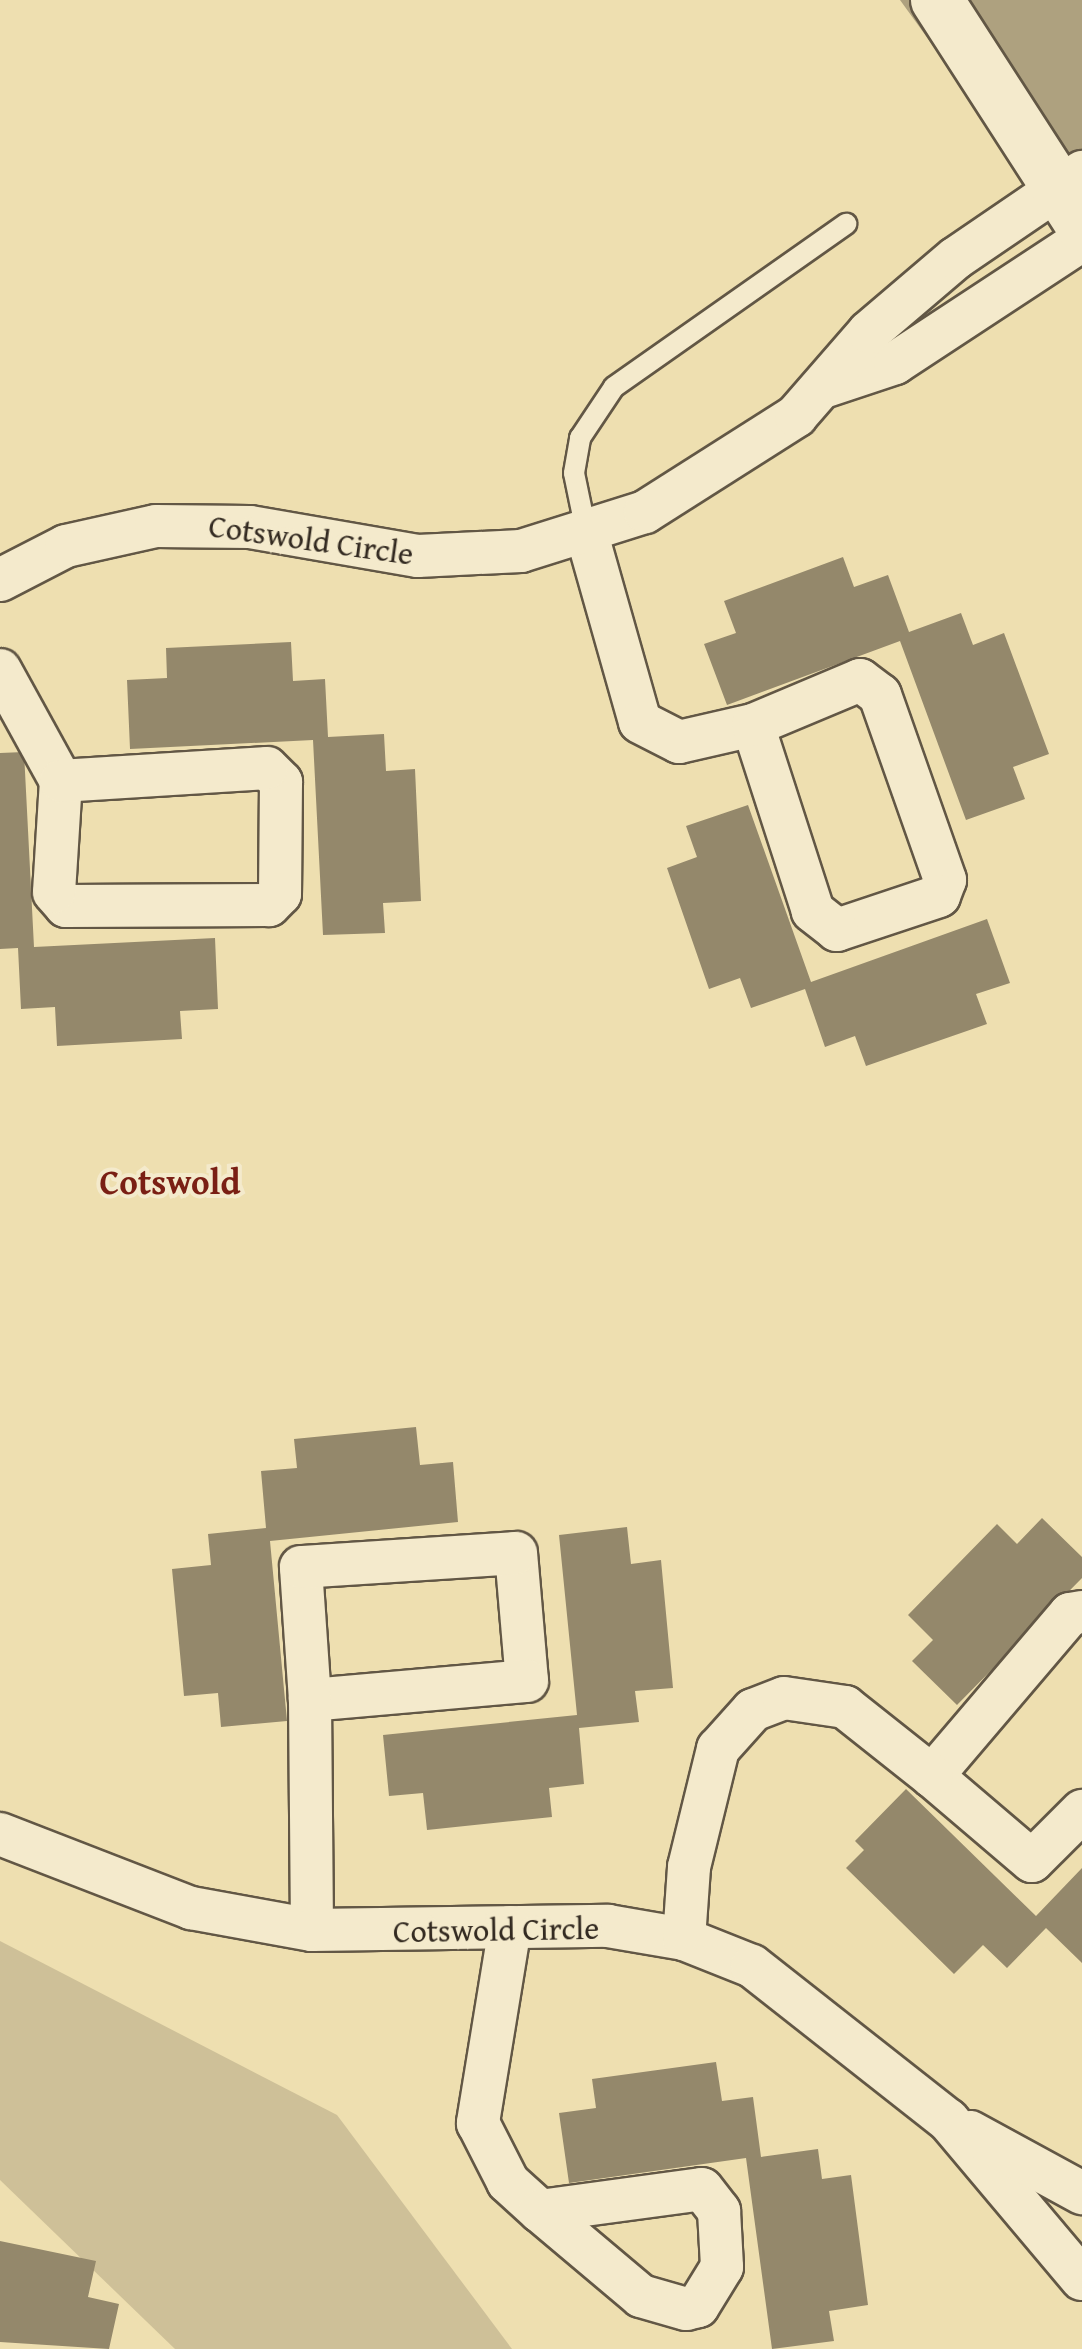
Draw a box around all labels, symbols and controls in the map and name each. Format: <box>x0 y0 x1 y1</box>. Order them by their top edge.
street label: Cotswold Circle <box>206 507 416 573</box>
district label: Cotswold <box>100 1161 240 1203</box>
street label: Cotswold Circle <box>393 1909 599 1951</box>

